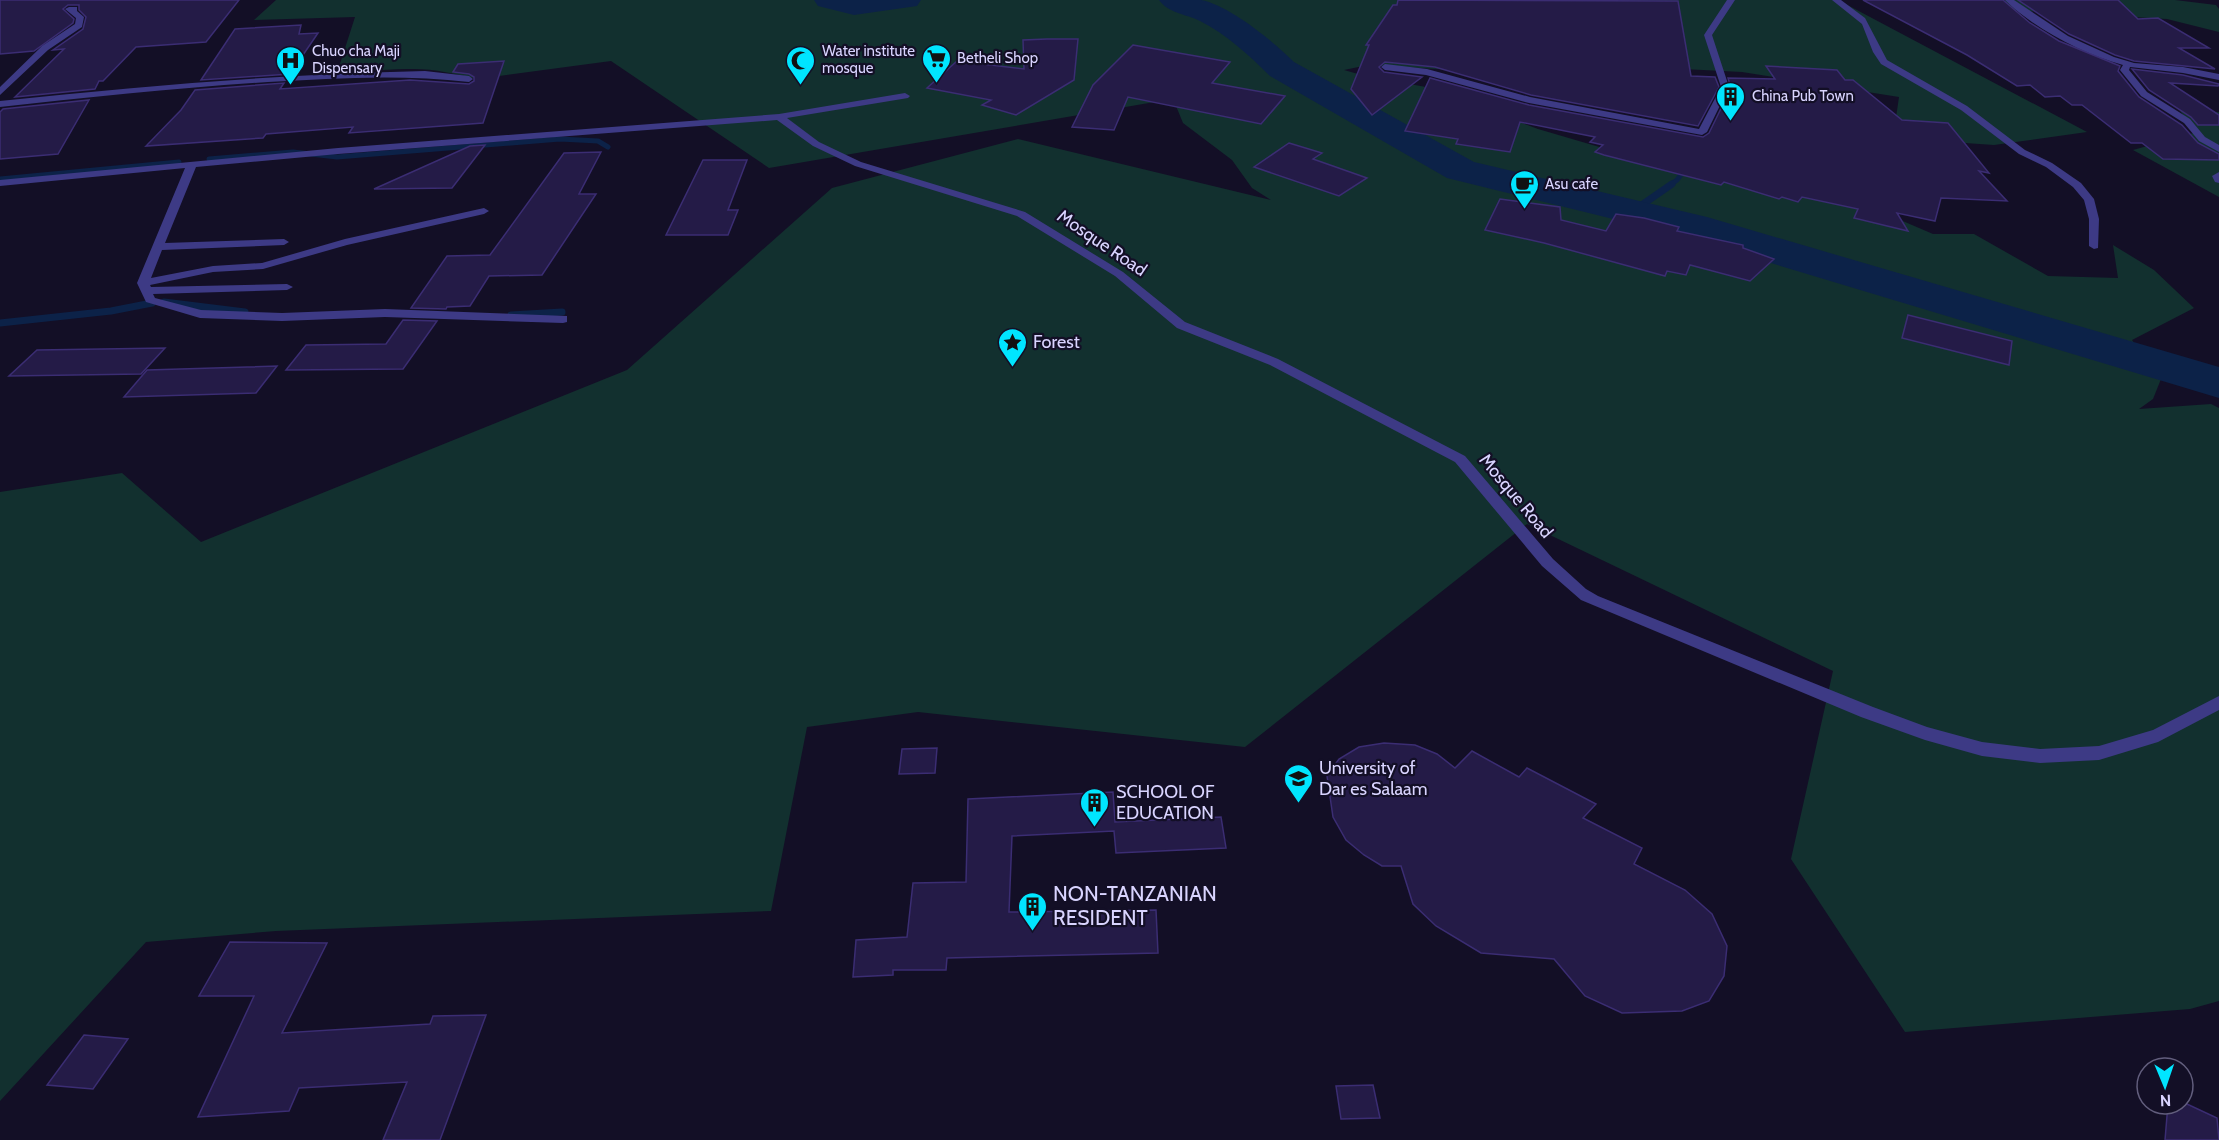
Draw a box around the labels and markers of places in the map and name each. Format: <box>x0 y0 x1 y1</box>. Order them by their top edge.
place label: Chuo cha Maji Dispensary <box>312 42 400 77</box>
place label: Water institute mosque <box>822 42 915 77</box>
supermarket icon: Betheli Shop <box>920 42 952 84</box>
hospital icon: Chuo cha Maji Dispensary <box>275 44 307 86</box>
mosque icon: Water institute mosque <box>785 44 817 86</box>
place label: Betheli Shop <box>957 49 1038 67</box>
building icon: China Pub Town <box>1715 80 1747 122</box>
place label: China Pub Town <box>1752 87 1854 105</box>
cafe icon: Asu cafe <box>1508 168 1540 210</box>
place label: Asu cafe <box>1545 175 1598 193</box>
place icon: Forest <box>996 326 1028 368</box>
place label: Forest <box>1033 331 1080 353</box>
place label: University of Dar es Salaam <box>1319 757 1428 800</box>
school or university icon: University of Dar es Salaam <box>1282 762 1314 804</box>
place label: SCHOOL OF EDUCATION <box>1116 781 1215 824</box>
building icon: SCHOOL OF EDUCATION <box>1079 786 1111 828</box>
place label: NON-TANZANIAN RESIDENT <box>1053 881 1217 930</box>
building icon: NON-TANZANIAN RESIDENT <box>1016 890 1048 932</box>

